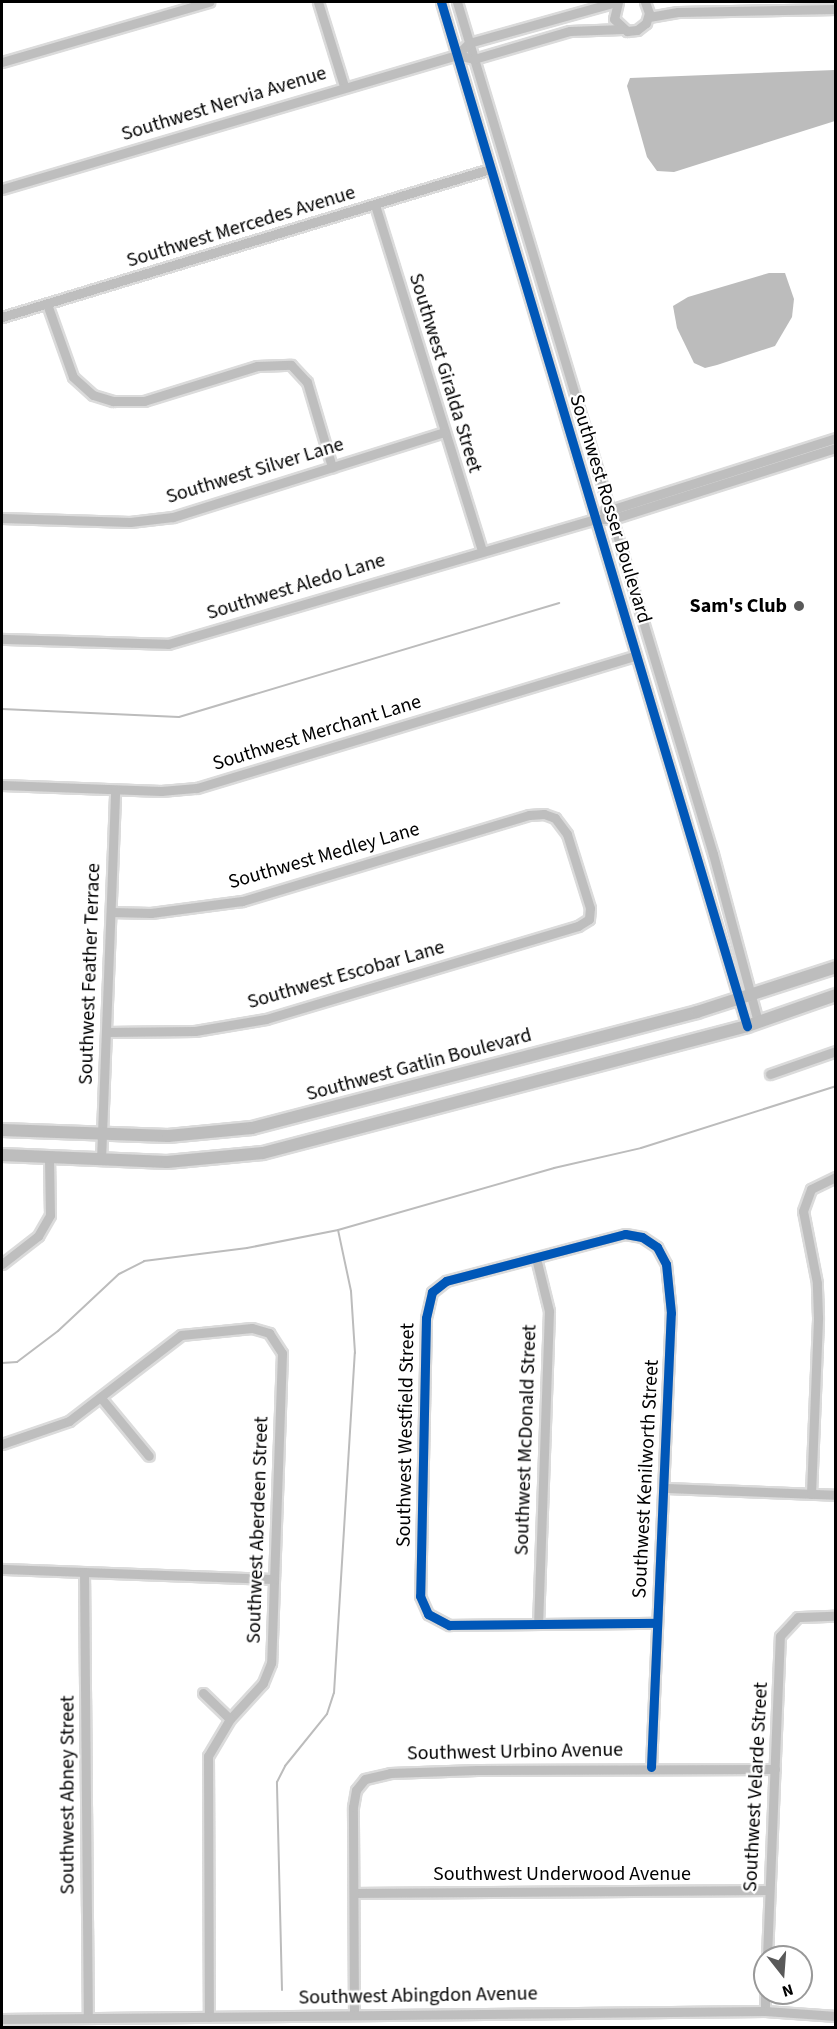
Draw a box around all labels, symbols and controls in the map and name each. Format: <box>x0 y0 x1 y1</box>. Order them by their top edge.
street label: Southwest Nervia Avenue <box>119 61 329 147</box>
street label: Southwest Mercedes Avenue <box>124 181 358 273</box>
street label: Southwest Giralda Street <box>403 270 487 476</box>
street label: Southwest Rosser Boulevard <box>564 392 656 626</box>
street label: Southwest Silver Lane <box>163 433 347 509</box>
street label: Southwest Aledo Lane <box>204 548 388 626</box>
place label: Sam's Club <box>690 594 787 618</box>
marker: Sam's Club <box>792 599 806 613</box>
street label: Southwest Merchant Lane <box>210 690 424 776</box>
street label: Southwest Medley Lane <box>226 817 422 895</box>
street label: Southwest Feather Terrace <box>74 863 106 1085</box>
street label: Southwest Escobar Lane <box>245 935 447 1015</box>
street label: Southwest Gatlin Boulevard <box>304 1023 534 1107</box>
street label: Southwest Westfield Street <box>392 1323 420 1547</box>
street label: Southwest McDonald Street <box>510 1324 542 1556</box>
street label: Southwest Kenilworth Street <box>628 1359 664 1599</box>
street label: Southwest Aberdeen Street <box>242 1416 274 1644</box>
street label: Southwest Velarde Street <box>739 1682 773 1892</box>
street label: Southwest Abney Street <box>56 1695 80 1895</box>
street label: Southwest Urbino Avenue <box>407 1738 623 1766</box>
street label: Southwest Underwood Avenue <box>433 1862 691 1886</box>
north arrow <box>753 1945 813 2005</box>
text: N <box>779 1978 796 2002</box>
street label: Southwest Abingdon Avenue <box>298 1982 538 2010</box>

